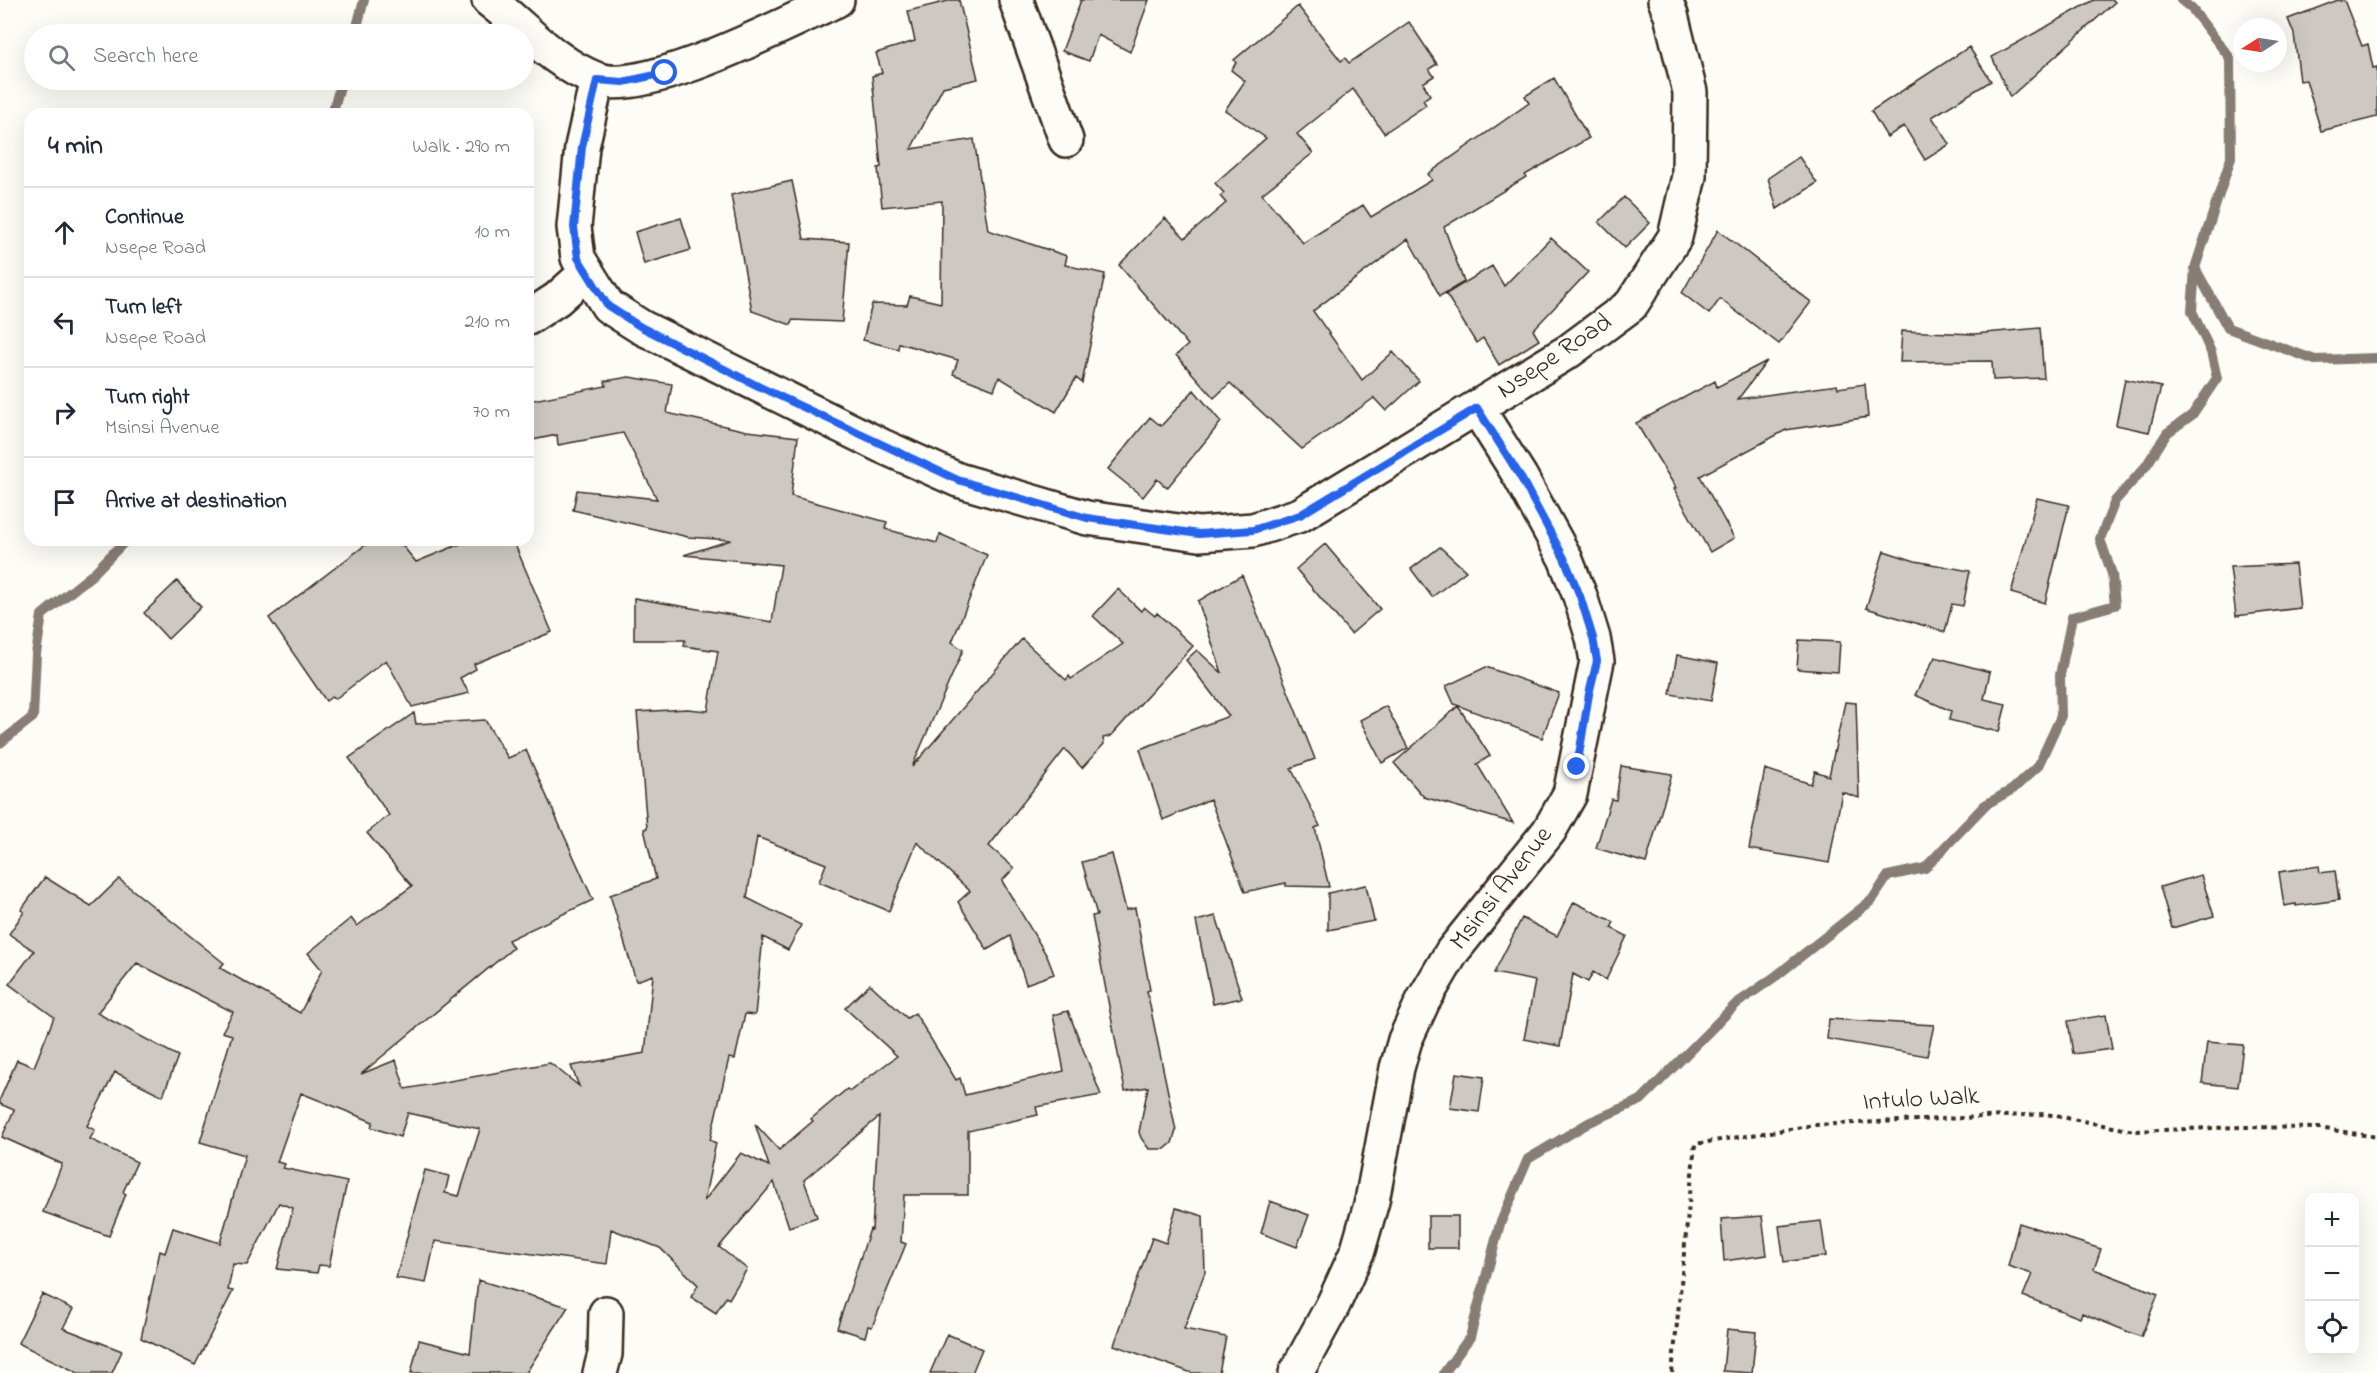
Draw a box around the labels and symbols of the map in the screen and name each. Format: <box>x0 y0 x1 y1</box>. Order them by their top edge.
north arrow <box>2233 18 2287 72</box>
route start <box>651 59 677 85</box>
street label: Nsepe Road <box>1490 304 1620 409</box>
route end <box>1563 753 1589 779</box>
street label: Msinsi Avenue <box>1441 818 1563 959</box>
street label: Intulo Walk <box>1862 1078 1981 1122</box>

